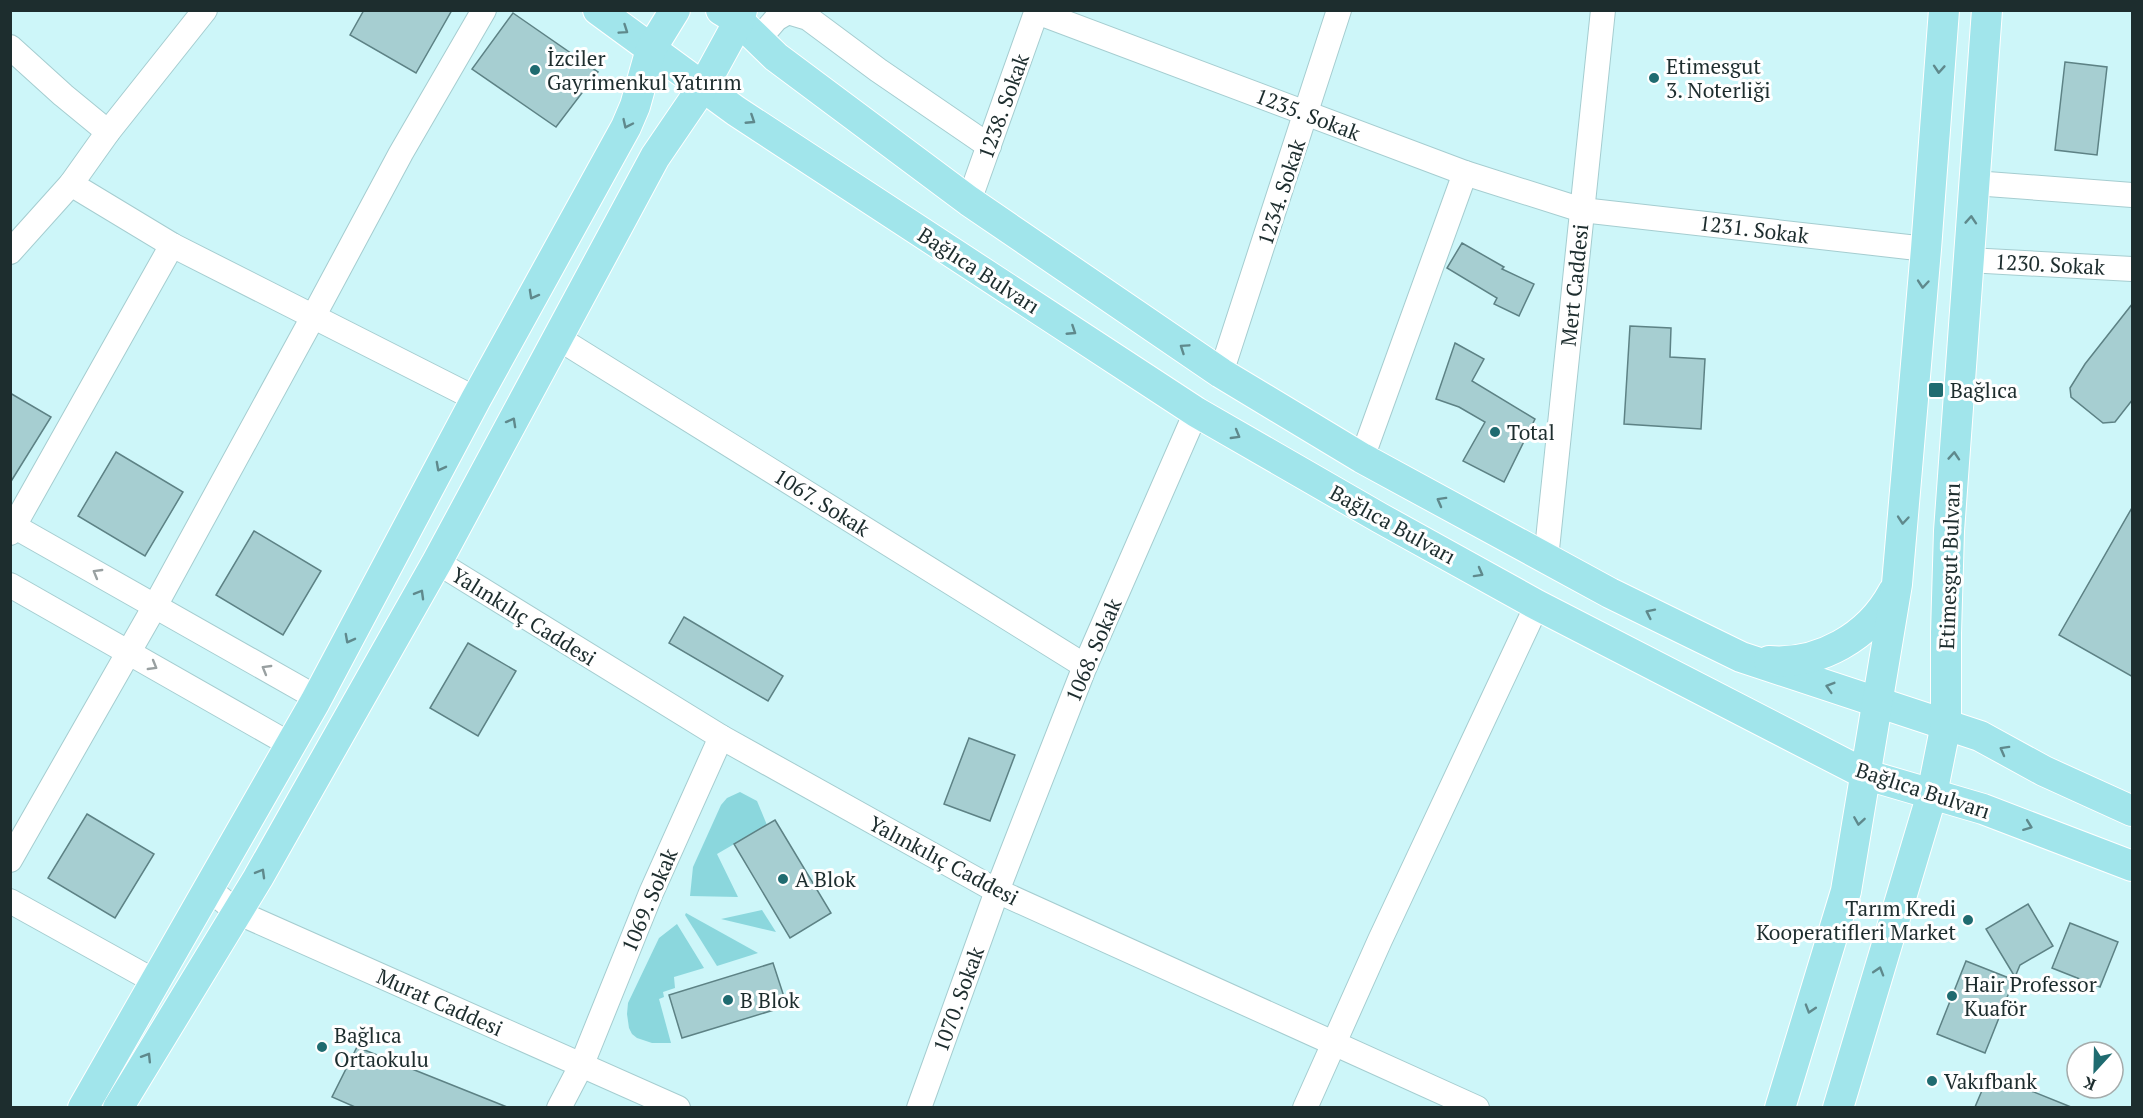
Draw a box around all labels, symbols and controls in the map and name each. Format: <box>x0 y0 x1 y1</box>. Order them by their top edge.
one-way arrow <box>618 23 629 34</box>
place label: İzciler Gayrimenkul Yatırım <box>547 44 742 96</box>
street label: 1238. Sokak <box>971 49 1035 162</box>
place label: Etimesgut 3. Noterliği <box>1666 52 1771 104</box>
marker: İzciler Gayrimenkul Yatırım <box>528 63 542 77</box>
one-way arrow <box>1933 64 1946 73</box>
marker: Etimesgut 3. Noterliği <box>1647 71 1661 85</box>
street label: 1235. Sokak <box>1252 81 1365 147</box>
one-way arrow <box>744 113 755 124</box>
one-way arrow <box>622 118 634 129</box>
street label: 1234. Sokak <box>1251 135 1311 249</box>
street label: 1231. Sokak <box>1698 208 1810 250</box>
one-way arrow <box>1964 215 1977 224</box>
street label: Bağlıca Bulvarı <box>913 220 1045 320</box>
street label: Mert Caddesi <box>1554 222 1594 348</box>
street label: 1230. Sokak <box>1994 247 2106 281</box>
one-way arrow <box>1917 280 1930 289</box>
one-way arrow <box>529 289 540 299</box>
one-way arrow <box>1065 324 1076 335</box>
one-way arrow <box>1179 344 1190 355</box>
place label: Bağlıca <box>1950 376 2018 404</box>
marker: Bağlıca <box>1927 381 1945 399</box>
one-way arrow <box>505 418 516 429</box>
place label: Total <box>1507 418 1555 446</box>
marker: Total <box>1488 425 1502 439</box>
one-way arrow <box>1230 428 1240 440</box>
one-way arrow <box>1947 451 1960 461</box>
one-way arrow <box>436 460 447 471</box>
street label: 1067. Sokak <box>769 462 875 543</box>
street label: Bağlıca Bulvarı <box>1325 478 1461 570</box>
street label: Etimesgut Bulvarı <box>1932 482 1966 650</box>
one-way arrow <box>1437 497 1448 508</box>
one-way arrow <box>1897 516 1910 525</box>
street label: Yalınkılıç Caddesi <box>446 560 602 672</box>
one-way arrow <box>1473 565 1483 577</box>
one-way arrow <box>93 569 103 580</box>
one-way arrow <box>412 590 424 600</box>
street label: 1068. Sokak <box>1059 594 1127 706</box>
one-way arrow <box>1646 608 1657 620</box>
one-way arrow <box>345 633 356 643</box>
one-way arrow <box>146 659 157 671</box>
one-way arrow <box>262 665 273 677</box>
one-way arrow <box>1825 682 1836 694</box>
one-way arrow <box>2000 746 2010 757</box>
street label: Bağlıca Bulvarı <box>1852 755 1994 825</box>
street label: Yalınkılıç Caddesi <box>864 809 1024 911</box>
one-way arrow <box>1853 816 1866 826</box>
one-way arrow <box>2021 819 2032 831</box>
street label: 1069. Sokak <box>615 844 683 956</box>
place label: A Blok <box>795 865 856 893</box>
one-way arrow <box>254 869 265 879</box>
marker: A Blok <box>776 872 790 886</box>
place label: Tarım Kredi Kooperatifleri Market <box>1756 894 1956 946</box>
marker: Tarım Kredi Kooperatifleri Market <box>1961 913 1975 927</box>
street label: 1070. Sokak <box>926 942 990 1055</box>
street label: Murat Caddesi <box>373 962 507 1042</box>
one-way arrow <box>1872 966 1884 977</box>
place label: Hair Professor Kuaför <box>1964 970 2097 1022</box>
place label: B Blok <box>740 986 800 1014</box>
marker: Hair Professor Kuaför <box>1945 989 1959 1003</box>
marker: B Blok <box>721 993 735 1007</box>
one-way arrow <box>1805 1003 1817 1014</box>
place label: Bağlıca Ortaokulu <box>334 1021 429 1073</box>
marker: Bağlıca Ortaokulu <box>315 1040 329 1054</box>
north arrow <box>2065 1040 2125 1100</box>
one-way arrow <box>140 1053 152 1063</box>
place label: Vakıfbank <box>1944 1067 2037 1095</box>
text: K <box>2079 1071 2099 1096</box>
marker: Vakıfbank <box>1925 1074 1939 1088</box>

